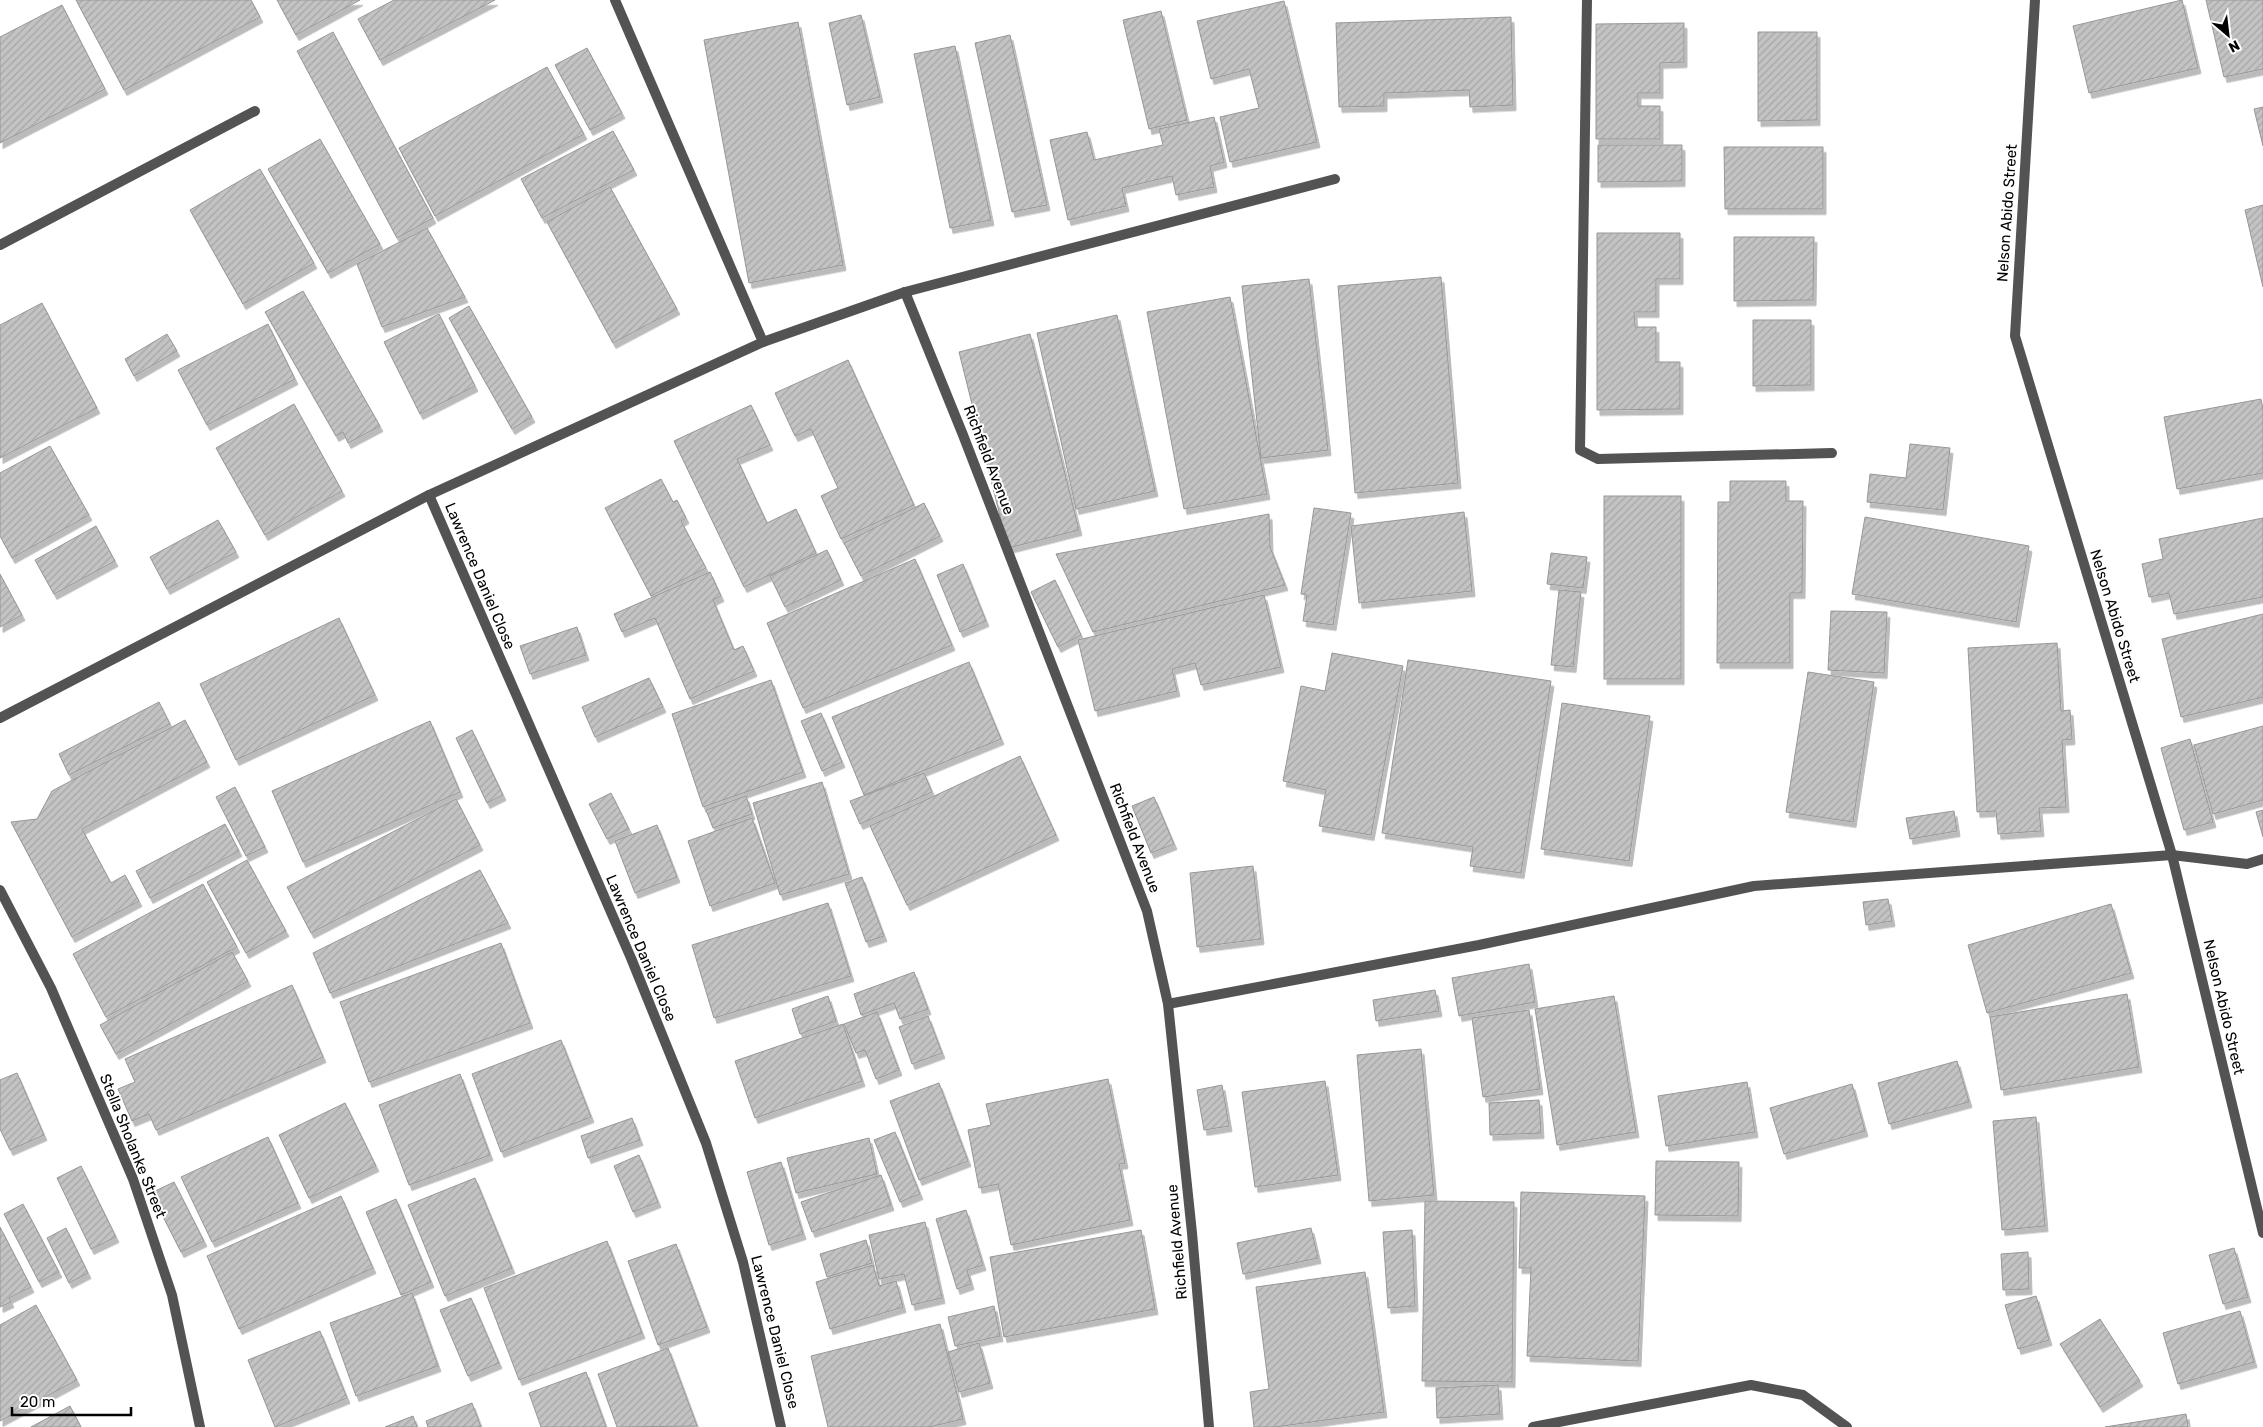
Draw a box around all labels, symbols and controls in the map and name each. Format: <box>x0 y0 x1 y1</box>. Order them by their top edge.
north arrow <box>2203 10 2253 60</box>
text: N <box>2225 36 2242 56</box>
street label: Nelson Abido Street <box>1993 143 2021 283</box>
street label: Richfield Avenue <box>960 403 1018 517</box>
street label: Lawrence Daniel Close <box>441 500 519 652</box>
street label: Nelson Abido Street <box>2086 547 2144 685</box>
street label: Richfield Avenue <box>1106 781 1164 895</box>
street label: Lawrence Daniel Close <box>602 872 680 1024</box>
street label: Nelson Abido Street <box>2200 938 2248 1077</box>
street label: Stella Sholanke Street <box>96 1071 170 1221</box>
street label: Richfield Avenue <box>1163 1184 1191 1300</box>
street label: Lawrence Daniel Close <box>747 1253 803 1411</box>
scale bar <box>12 1384 131 1416</box>
text: 20 m <box>20 1393 55 1411</box>

